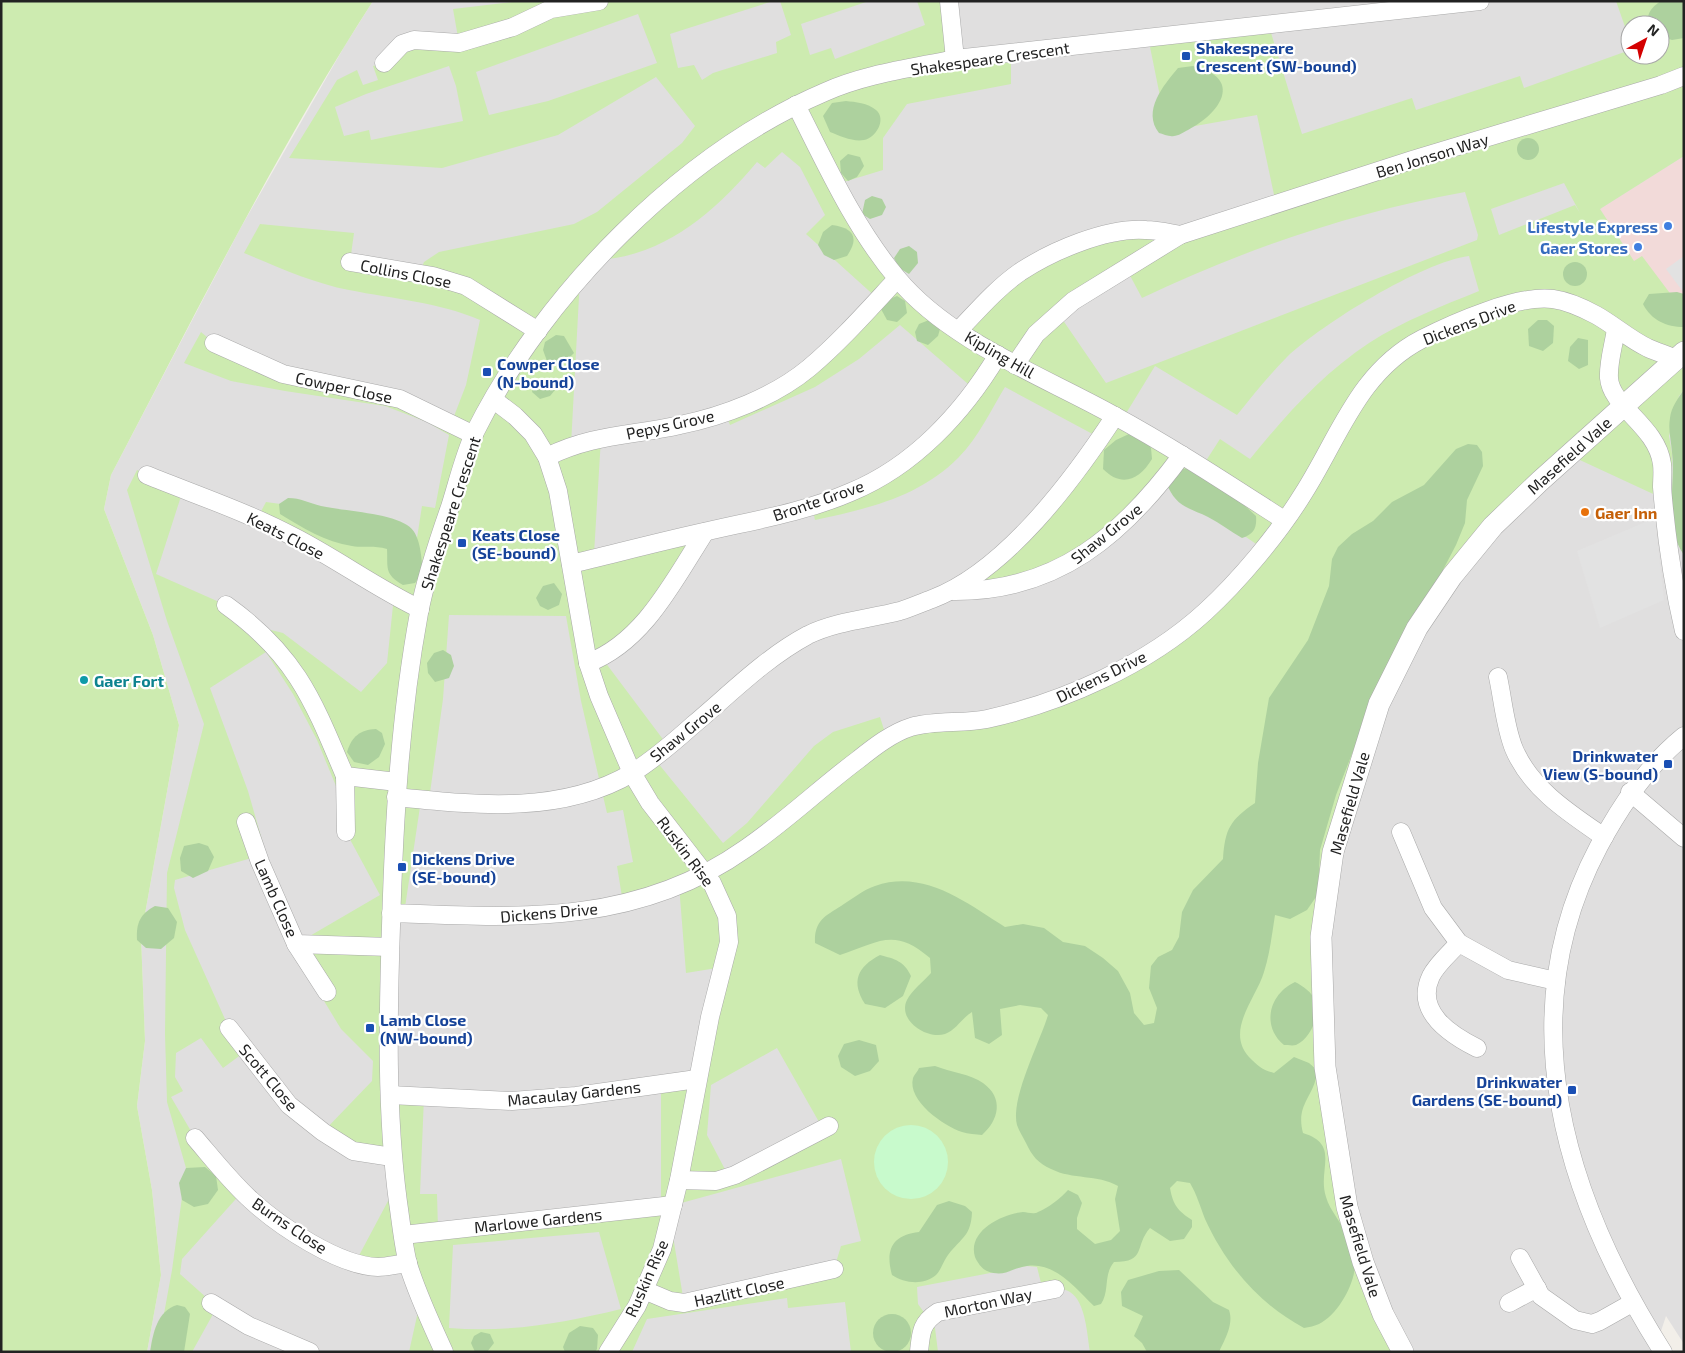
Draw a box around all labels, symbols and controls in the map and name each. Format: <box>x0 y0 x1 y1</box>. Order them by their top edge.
north arrow <box>1620 15 1670 65</box>
text: N <box>1644 20 1663 39</box>
street label: Shakespeare Crescent <box>909 37 1071 79</box>
place label: Shakespeare Crescent (SW-bound) <box>1196 38 1357 75</box>
marker: Shakespeare Crescent (SW-bound) <box>1180 50 1192 62</box>
street label: Ben Jonson Way <box>1373 129 1491 181</box>
place label: Lifestyle Express <box>1527 217 1658 237</box>
marker: Lifestyle Express <box>1662 220 1674 232</box>
place label: Gaer Stores <box>1540 238 1628 257</box>
marker: Gaer Stores <box>1632 241 1644 253</box>
street label: Collins Close <box>359 255 453 291</box>
street label: Dickens Drive <box>1420 296 1518 348</box>
street label: Kipling Hill <box>962 326 1038 382</box>
place label: Cowper Close (N-bound) <box>497 354 600 391</box>
marker: Cowper Close (N-bound) <box>481 366 493 378</box>
street label: Cowper Close <box>294 367 394 407</box>
street label: Pepys Grove <box>624 405 716 443</box>
street label: Masefield Vale <box>1523 412 1615 498</box>
street label: Shakespeare Crescent <box>416 434 484 592</box>
street label: Bronte Grove <box>770 476 866 524</box>
street label: Shaw Grove <box>1067 499 1145 567</box>
place label: Gaer Inn <box>1595 503 1657 522</box>
marker: Gaer Inn <box>1579 506 1591 518</box>
street label: Keats Close <box>244 507 328 563</box>
place label: Keats Close (SE-bound) <box>472 525 560 562</box>
marker: Keats Close (SE-bound) <box>456 537 468 549</box>
street label: Dickens Drive <box>1053 646 1149 706</box>
place label: Gaer Fort <box>94 671 164 690</box>
marker: Gaer Fort <box>78 674 90 686</box>
street label: Shaw Grove <box>646 697 724 765</box>
place label: Drinkwater View (S-bound) <box>1543 746 1658 783</box>
street label: Masefield Vale <box>1325 749 1373 857</box>
marker: Drinkwater View (S-bound) <box>1662 758 1674 770</box>
street label: Ruskin Rise <box>654 812 718 890</box>
place label: Dickens Drive (SE-bound) <box>412 849 515 886</box>
street label: Lamb Close <box>251 856 303 940</box>
marker: Dickens Drive (SE-bound) <box>396 861 408 873</box>
street label: Dickens Drive <box>499 898 599 926</box>
place label: Lamb Close (NW-bound) <box>380 1010 473 1047</box>
marker: Lamb Close (NW-bound) <box>364 1022 376 1034</box>
street label: Scott Close <box>236 1040 302 1114</box>
place label: Drinkwater Gardens (SE-bound) <box>1412 1072 1562 1109</box>
street label: Macaulay Gardens <box>506 1077 642 1109</box>
marker: Drinkwater Gardens (SE-bound) <box>1566 1084 1578 1096</box>
street label: Masefield Vale <box>1336 1192 1386 1300</box>
street label: Burns Close <box>249 1193 331 1257</box>
street label: Marlowe Gardens <box>473 1204 603 1236</box>
street label: Ruskin Rise <box>621 1236 671 1320</box>
street label: Hazlitt Close <box>692 1272 786 1310</box>
street label: Morton Way <box>942 1283 1034 1321</box>

